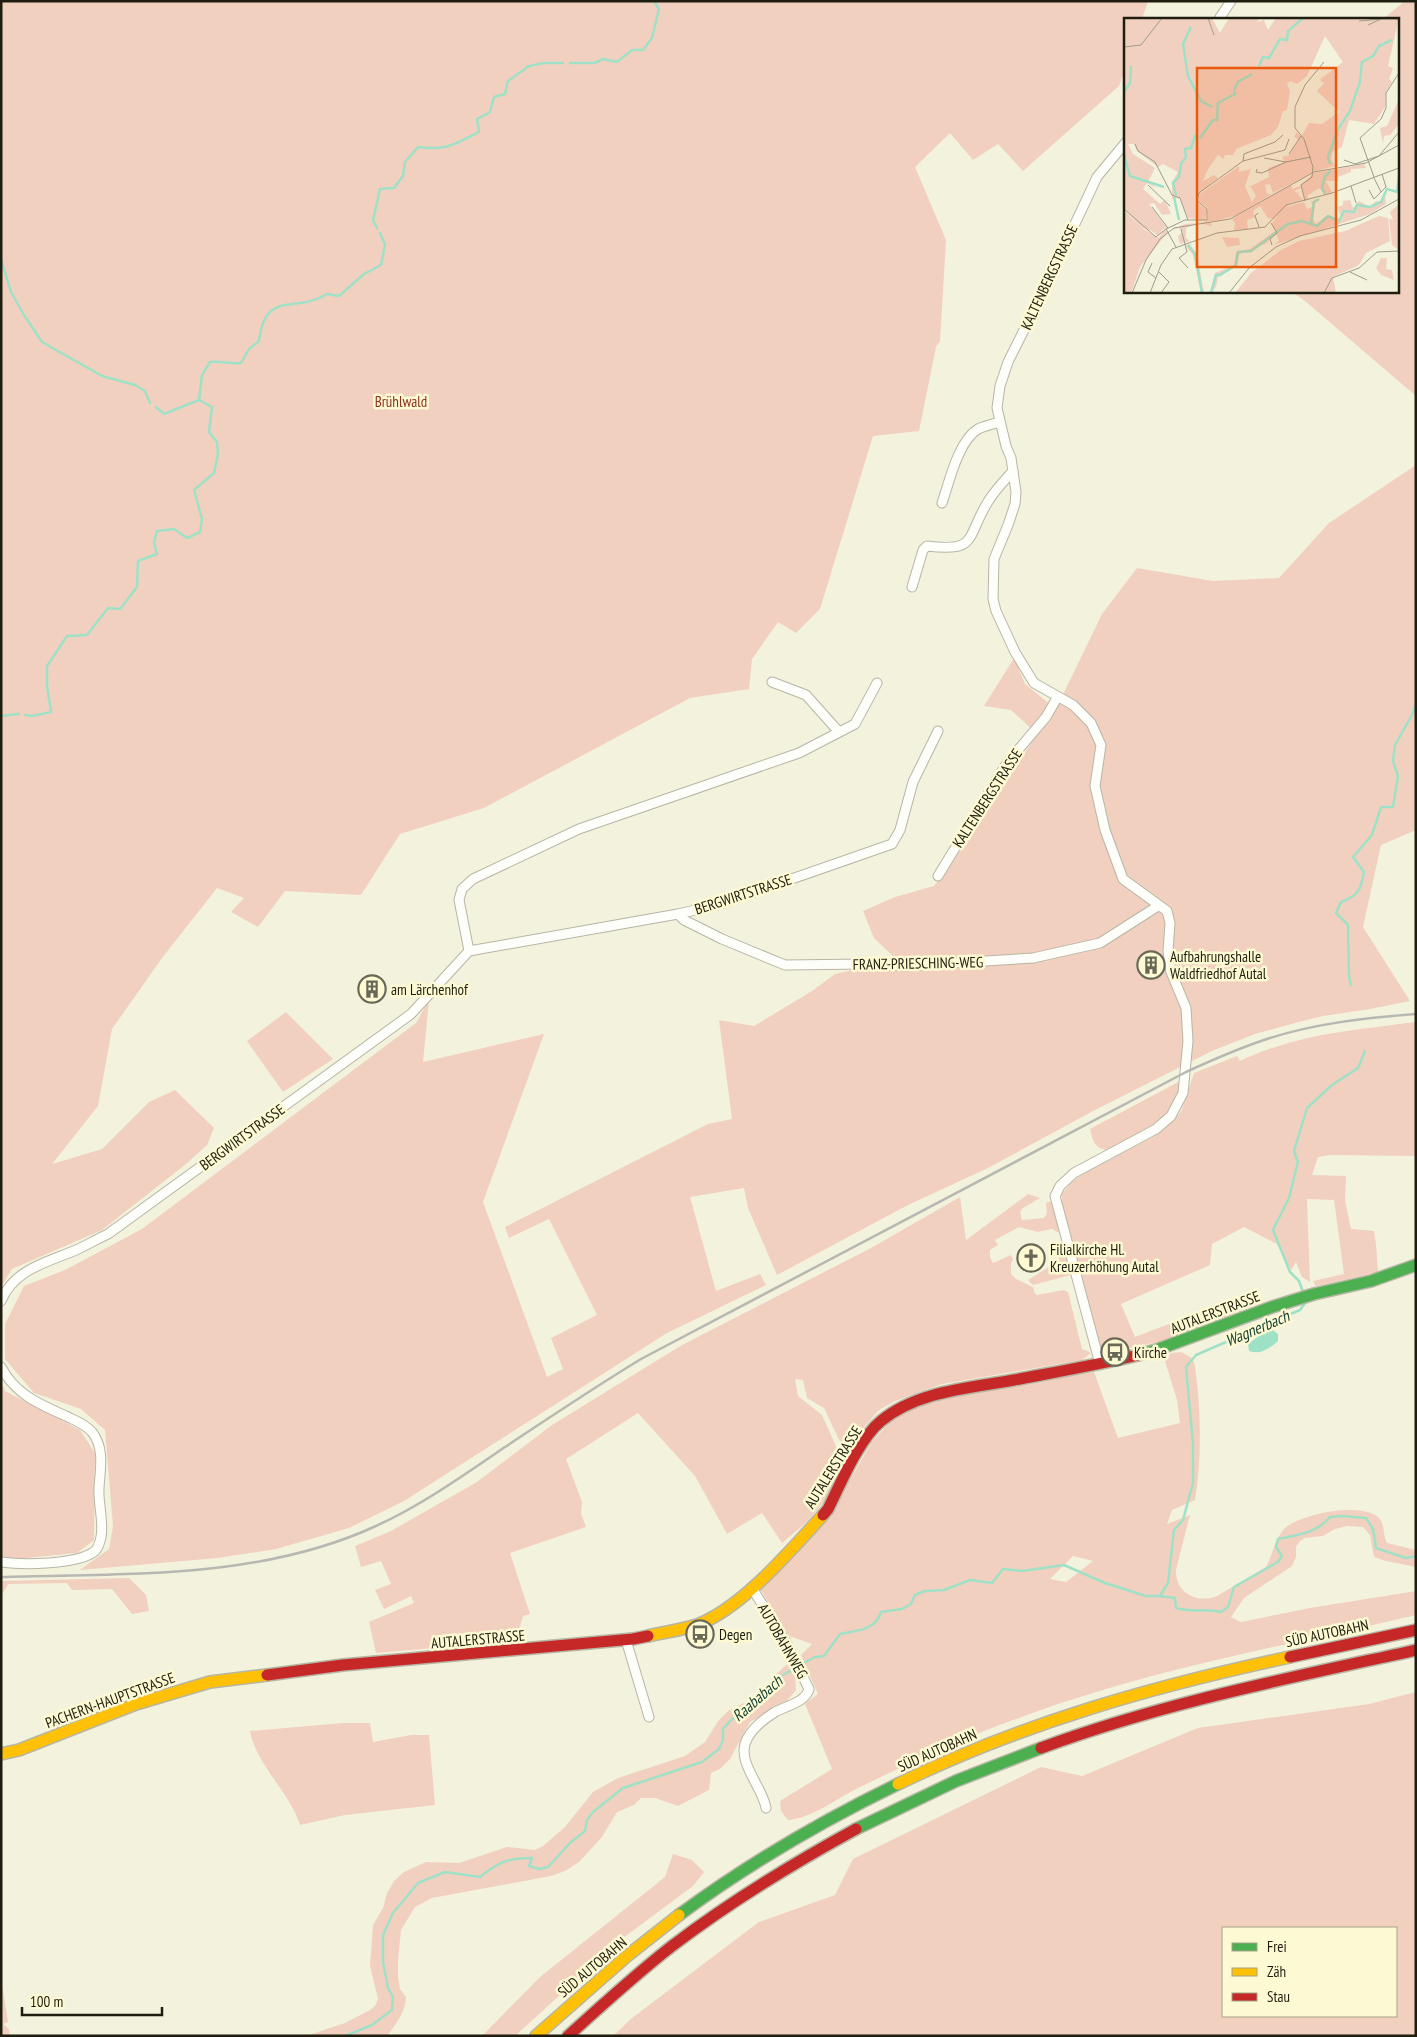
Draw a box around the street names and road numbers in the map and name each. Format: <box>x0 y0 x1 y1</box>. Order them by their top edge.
street label: KALTENBERGSTRASSE <box>1016 221 1082 333</box>
street label: KALTENBERGSTRASSE <box>948 745 1026 851</box>
street label: BERGWIRTSTRASSE <box>692 869 794 919</box>
street label: FRANZ-PRIESCHING-WEG <box>853 952 983 974</box>
street label: BERGWIRTSTRASSE <box>196 1100 288 1174</box>
street label: AUTALERSTRASSE <box>1168 1286 1262 1338</box>
street label: AUTALERSTRASSE <box>800 1422 866 1512</box>
street label: AUTOBAHNWEG <box>754 1600 812 1682</box>
street label: SÜD AUTOBAHN <box>1284 1615 1370 1651</box>
street label: AUTALERSTRASSE <box>430 1625 526 1653</box>
street label: PACHERN-HAUPTSTRASSE <box>43 1668 177 1732</box>
street label: SÜD AUTOBAHN <box>895 1724 979 1776</box>
street label: SÜD AUTOBAHN <box>554 1933 630 2001</box>

